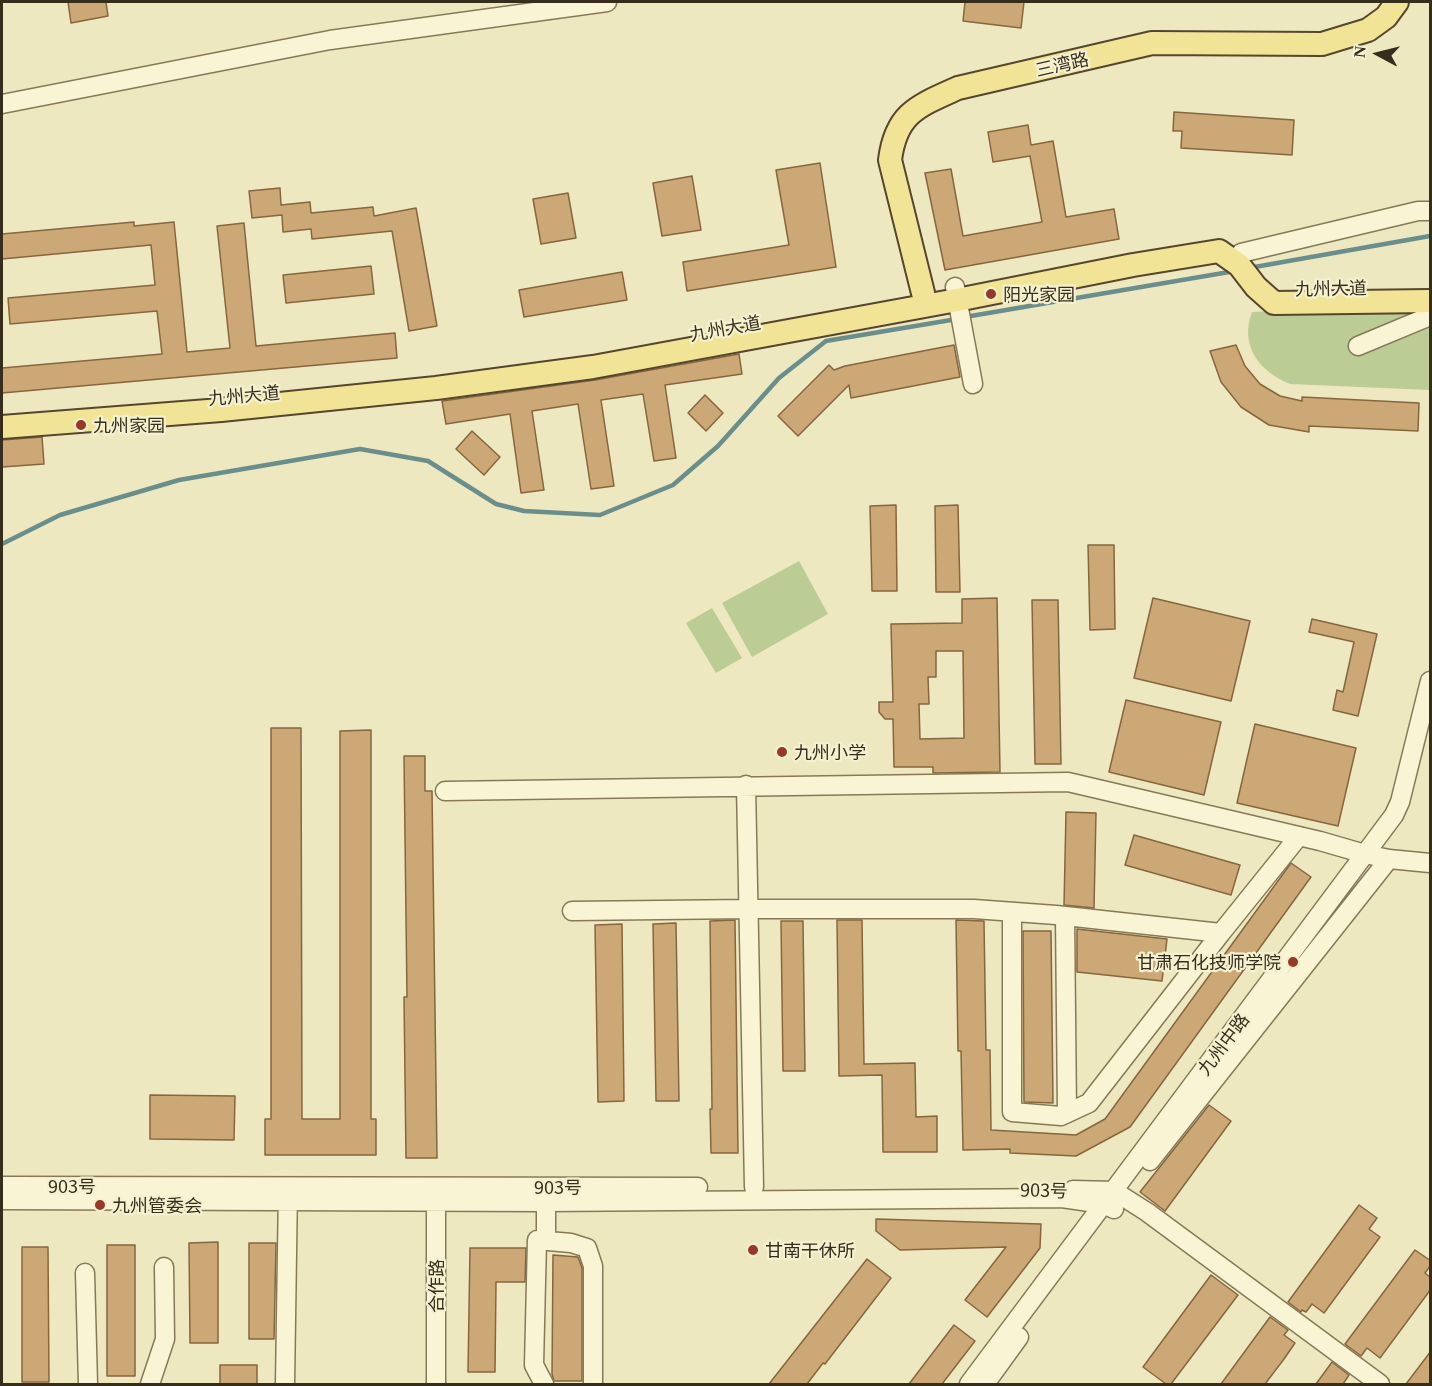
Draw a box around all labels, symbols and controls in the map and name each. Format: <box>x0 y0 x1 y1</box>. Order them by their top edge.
north arrow <box>1348 24 1408 84</box>
text: N <box>1350 45 1369 59</box>
street label: 三湾路 <box>1033 47 1091 81</box>
street label: 九州大道 <box>1295 277 1367 299</box>
place label: 阳光家园 <box>1003 283 1075 305</box>
marker: 阳光家园 <box>984 287 998 301</box>
street label: 九州大道 <box>688 311 762 345</box>
street label: 九州大道 <box>207 381 281 409</box>
place label: 九州家园 <box>93 414 165 436</box>
marker: 九州家园 <box>74 418 88 432</box>
place label: 九州小学 <box>794 741 866 763</box>
marker: 九州小学 <box>775 745 789 759</box>
place label: 甘肃石化技师学院 <box>1137 951 1281 973</box>
marker: 甘肃石化技师学院 <box>1286 955 1300 969</box>
street label: 九州中路 <box>1193 1009 1253 1079</box>
street label: 903号 <box>48 1175 96 1197</box>
street label: 903号 <box>534 1176 582 1198</box>
street label: 903号 <box>1020 1179 1068 1201</box>
place label: 九州管委会 <box>112 1194 202 1216</box>
marker: 九州管委会 <box>93 1198 107 1212</box>
place label: 甘南干休所 <box>765 1239 855 1261</box>
marker: 甘南干休所 <box>746 1243 760 1257</box>
street label: 合作路 <box>425 1259 447 1313</box>

